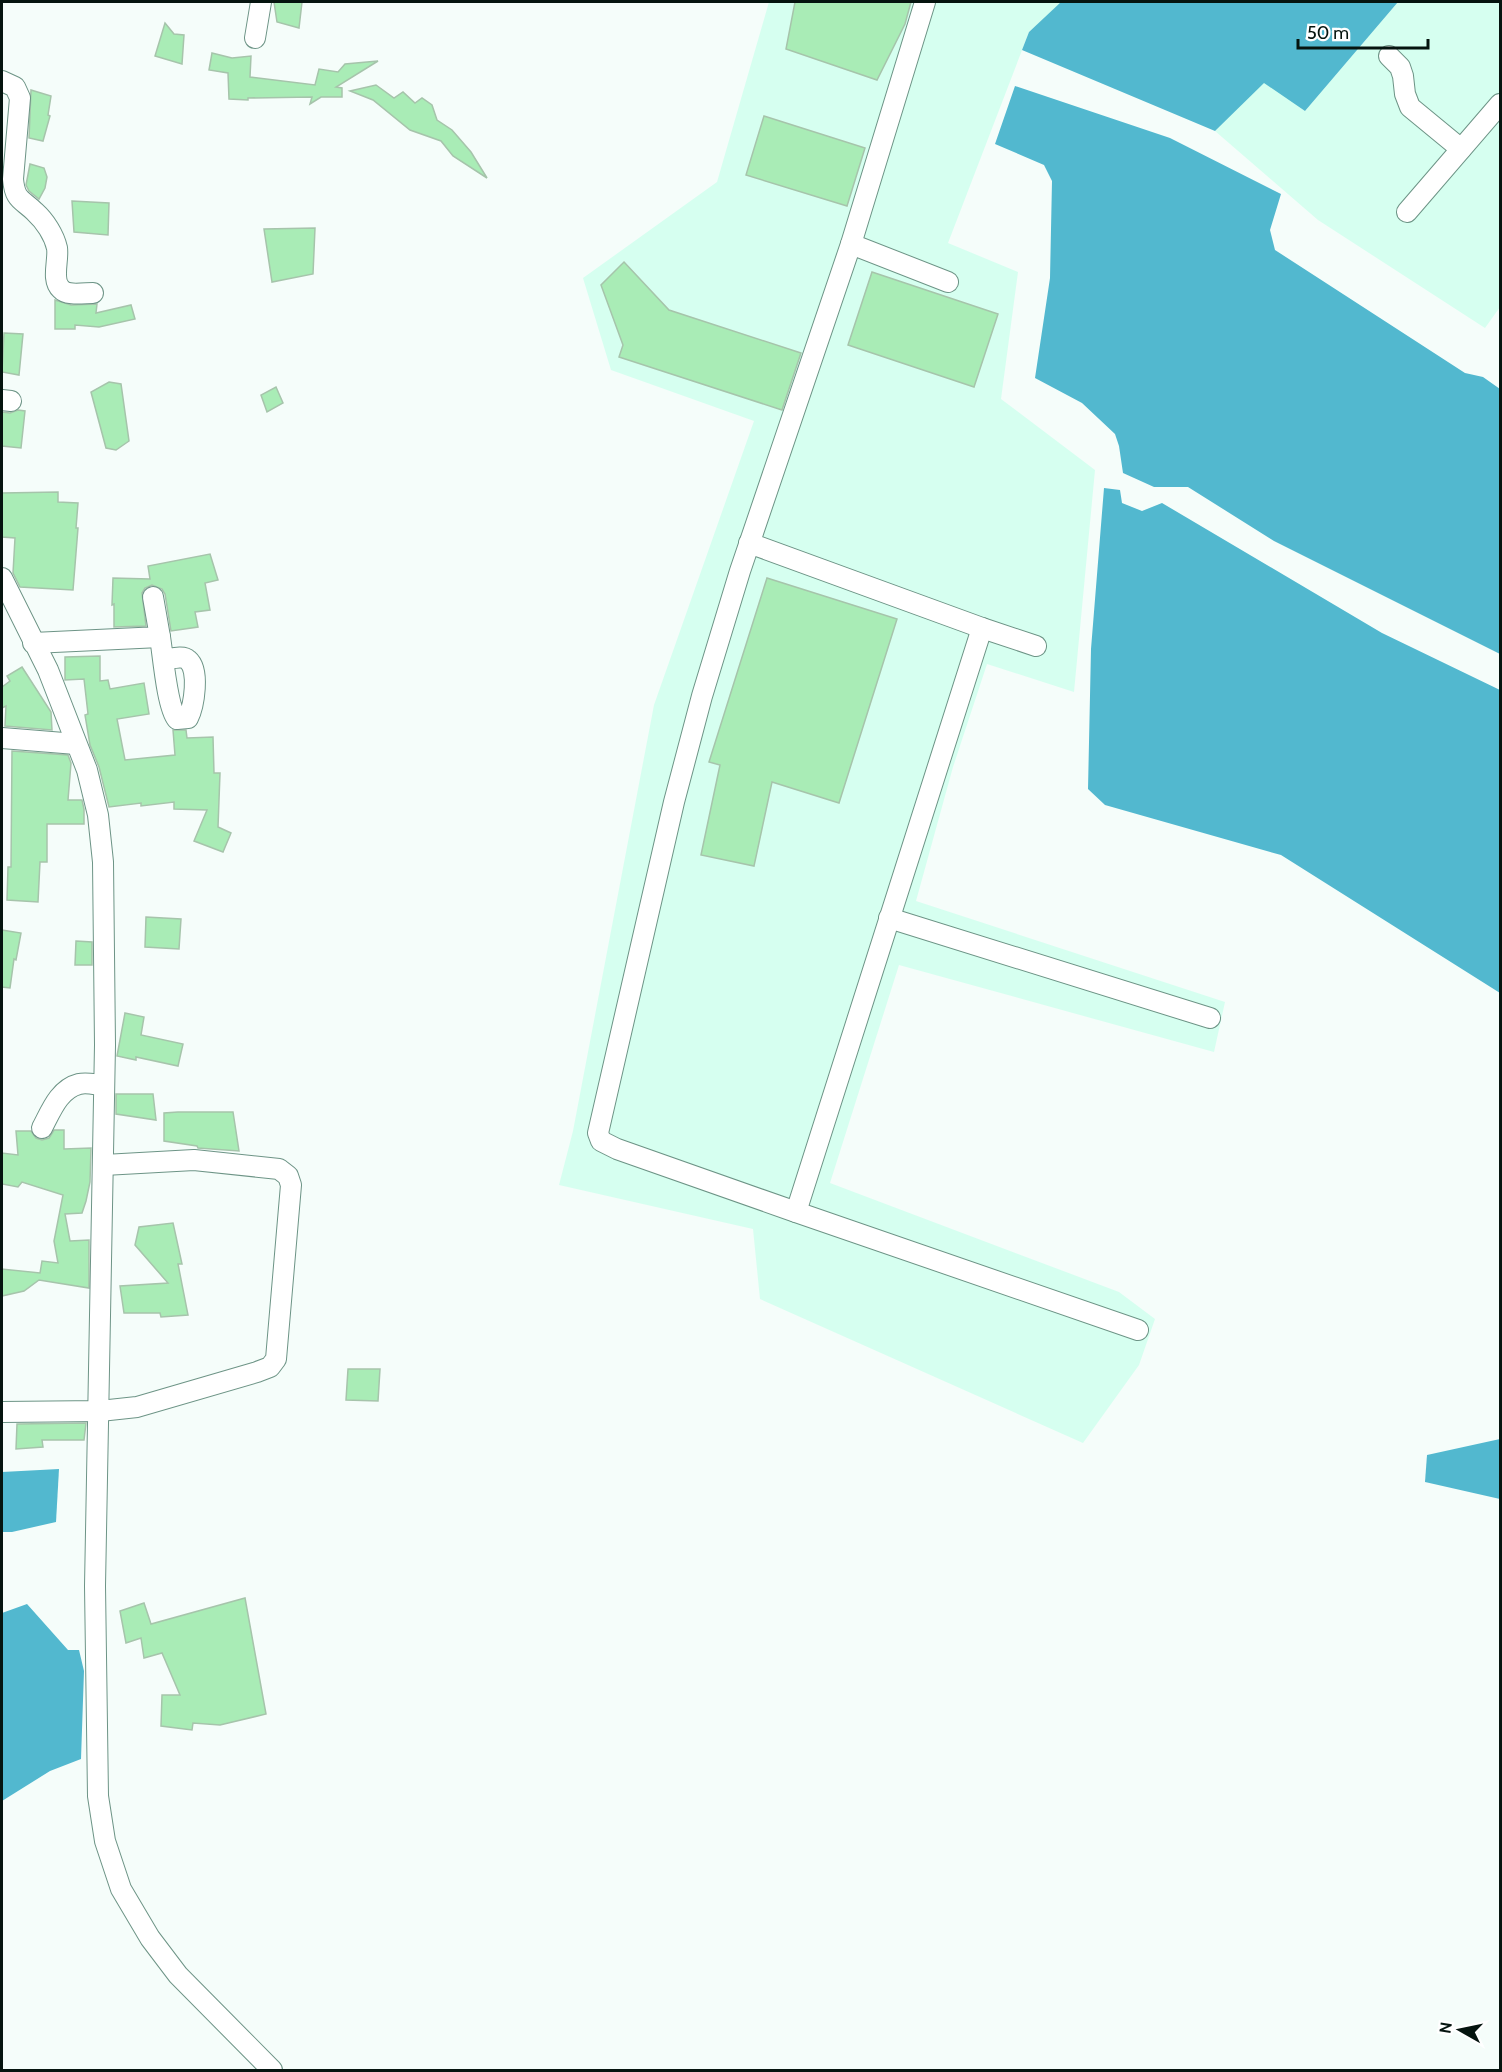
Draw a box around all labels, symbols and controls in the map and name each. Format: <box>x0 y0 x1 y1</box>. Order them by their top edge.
scale bar <box>1298 12 1428 50</box>
text: 50 m <box>1307 22 1349 44</box>
north arrow <box>1430 2000 1490 2060</box>
text: N <box>1435 2021 1456 2035</box>

